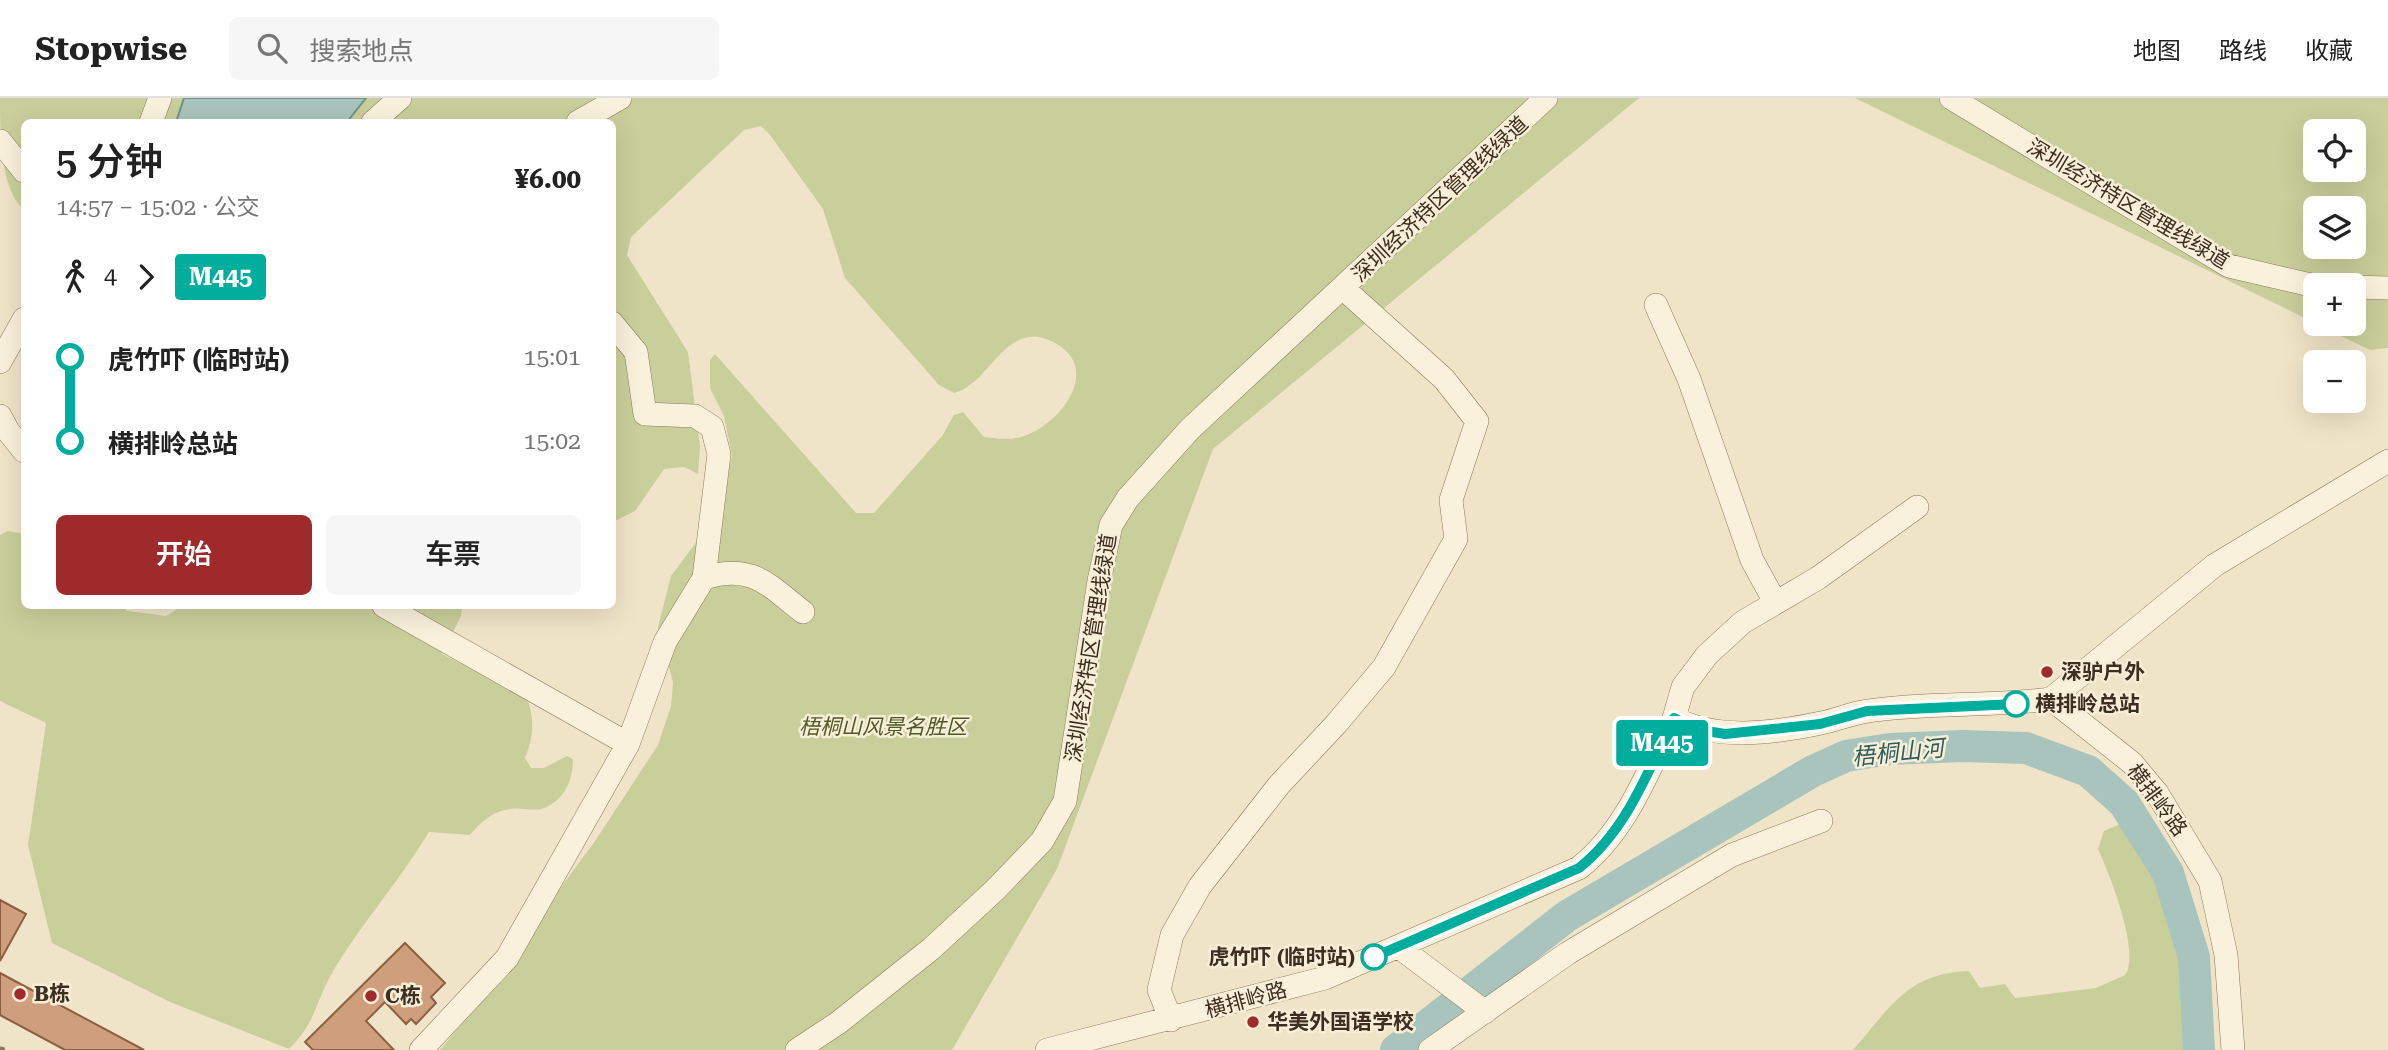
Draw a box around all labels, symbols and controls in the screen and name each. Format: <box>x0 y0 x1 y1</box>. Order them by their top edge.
search box <box>229 17 719 80</box>
text: Stopwise <box>35 29 187 68</box>
icon: search <box>253 29 291 67</box>
text: 搜索地点 <box>309 36 413 66</box>
text: 地图 <box>2133 37 2181 65</box>
text: 路线 <box>2219 37 2267 65</box>
text: 收藏 <box>2305 37 2353 65</box>
street label: 深圳经济特区管理线绿道 <box>1347 111 1533 287</box>
map controls <box>2303 119 2366 413</box>
button: locate <box>2303 119 2366 182</box>
street label: 深圳经济特区管理线绿道 <box>2023 134 2233 274</box>
text: 5 分钟 <box>56 140 163 184</box>
text: ¥6.00 <box>515 164 581 194</box>
text: 14:57 – 15:02 · 公交 <box>56 194 260 221</box>
button: layers <box>2303 196 2366 259</box>
icon: walk <box>56 258 94 296</box>
icon: forward <box>127 258 165 296</box>
text: 4 <box>104 263 117 290</box>
text: M445 <box>189 263 252 291</box>
button: + <box>2303 273 2366 336</box>
text: 15:01 <box>524 344 581 371</box>
text: 虎竹吓 (临时站) <box>108 345 289 375</box>
button: − <box>2303 350 2366 413</box>
text: 15:02 <box>524 428 581 455</box>
text: 横排岭总站 <box>108 429 238 459</box>
button: 开始 <box>56 515 312 595</box>
button: 车票 <box>326 515 581 595</box>
street label: 深圳经济特区管理线绿道 <box>1061 532 1121 764</box>
place label: 深驴户外 <box>2061 660 2145 684</box>
marker: 深驴户外 <box>2039 664 2055 680</box>
marker: 横排岭总站 <box>2003 691 2029 717</box>
place label: 横排岭总站 <box>2035 692 2140 716</box>
park label: 梧桐山风景名胜区 <box>799 715 970 739</box>
line badge: M445 <box>1613 720 1711 766</box>
text: M445 <box>1630 729 1694 757</box>
water label: 梧桐山河 <box>1851 734 1949 771</box>
street label: 横排岭路 <box>2122 759 2192 841</box>
marker: 虎竹吓 (临时站) <box>1361 944 1387 970</box>
place label: 虎竹吓 (临时站) <box>1209 945 1355 969</box>
street label: 横排岭路 <box>1202 978 1290 1022</box>
place label: B栋 <box>34 982 70 1006</box>
place label: C栋 <box>385 984 421 1008</box>
marker: B栋 <box>12 986 28 1002</box>
marker: C栋 <box>363 988 379 1004</box>
place label: 华美外国语学校 <box>1267 1010 1414 1034</box>
marker: 华美外国语学校 <box>1245 1014 1261 1030</box>

